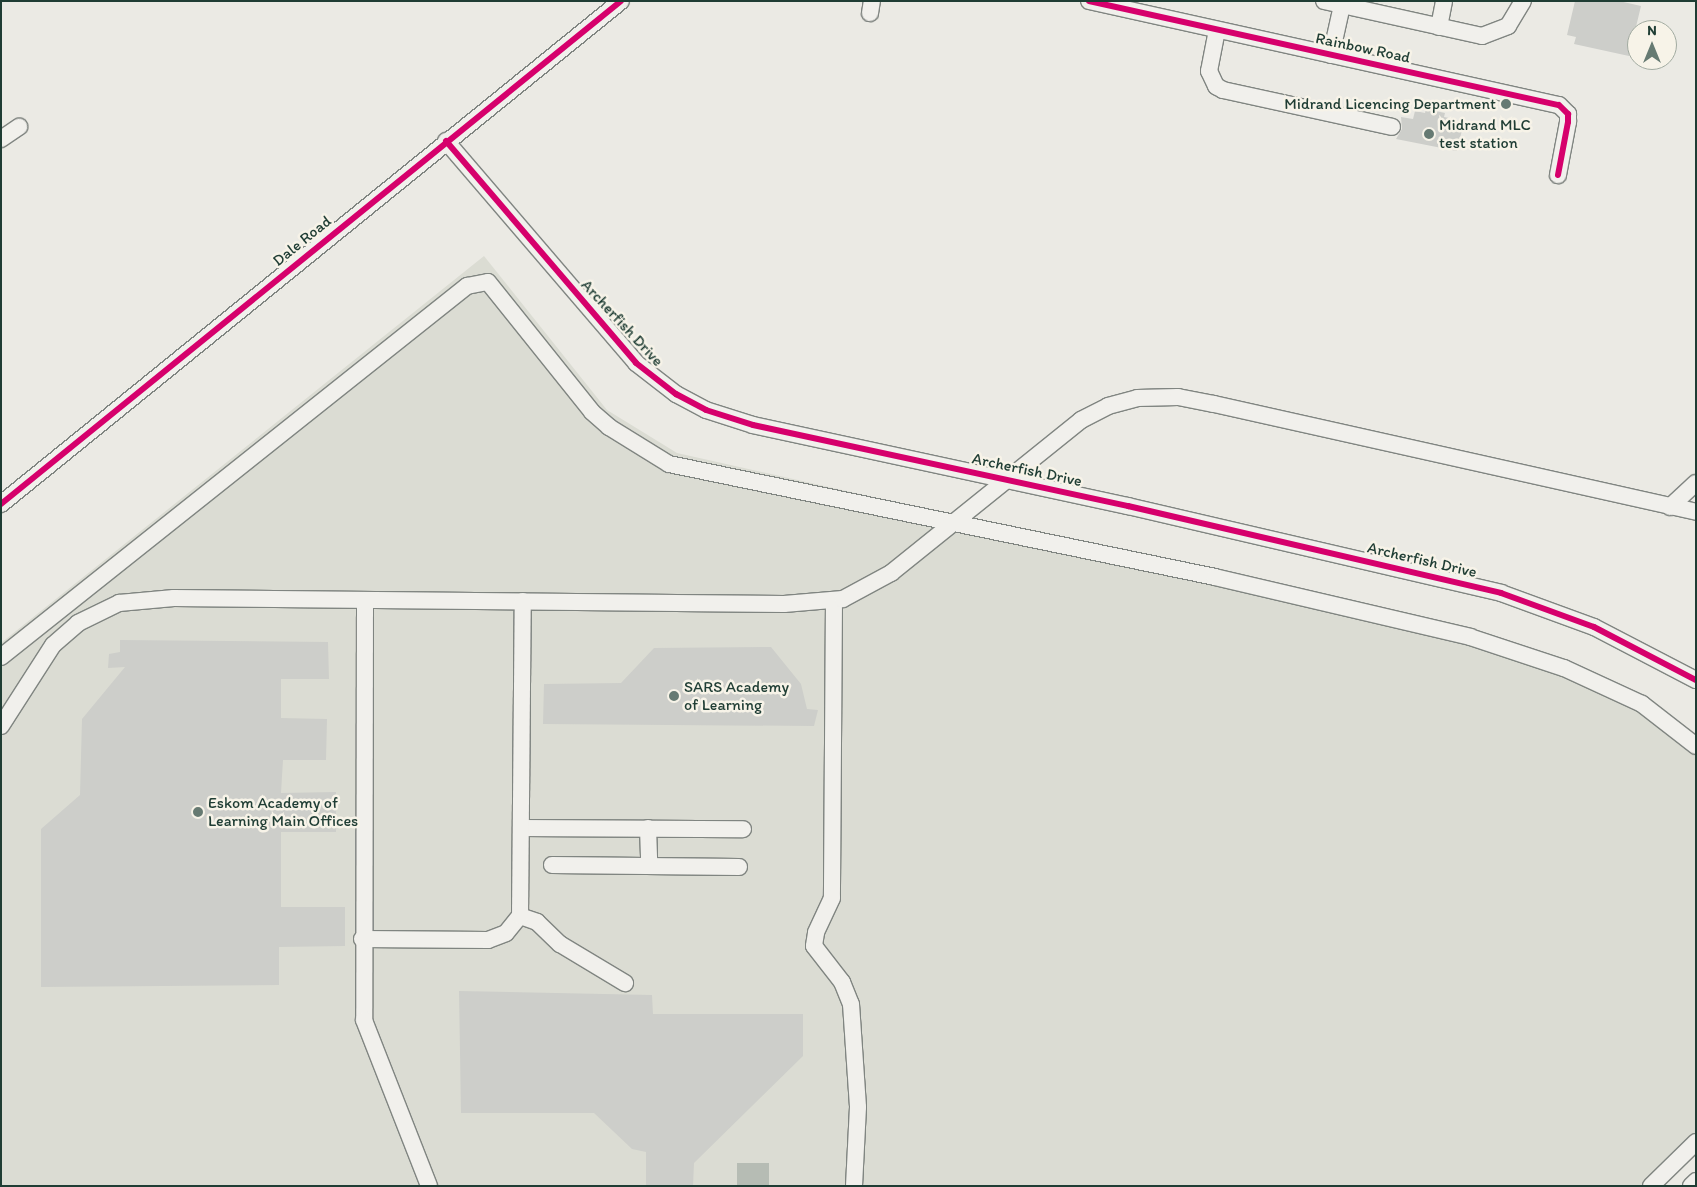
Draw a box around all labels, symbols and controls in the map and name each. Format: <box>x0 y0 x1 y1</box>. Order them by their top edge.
north arrow <box>1627 20 1677 70</box>
text: N <box>1647 22 1657 39</box>
street label: Rainbow Road <box>1314 29 1412 67</box>
place label: Midrand Licencing Department <box>1285 94 1496 114</box>
marker: Midrand Licencing Department <box>1500 98 1512 110</box>
place label: Midrand MLC test station <box>1439 115 1531 153</box>
marker: Midrand MLC test station <box>1423 128 1435 140</box>
street label: Dale Road <box>269 212 335 270</box>
street label: Archerfish Drive <box>577 276 667 370</box>
street label: Archerfish Drive <box>970 449 1084 491</box>
street label: Archerfish Drive <box>1365 538 1479 582</box>
place label: SARS Academy of Learning <box>684 677 789 715</box>
marker: SARS Academy of Learning <box>668 690 680 702</box>
place label: Eskom Academy of Learning Main Offices <box>208 793 359 831</box>
marker: Eskom Academy of Learning Main Offices <box>192 806 204 818</box>

